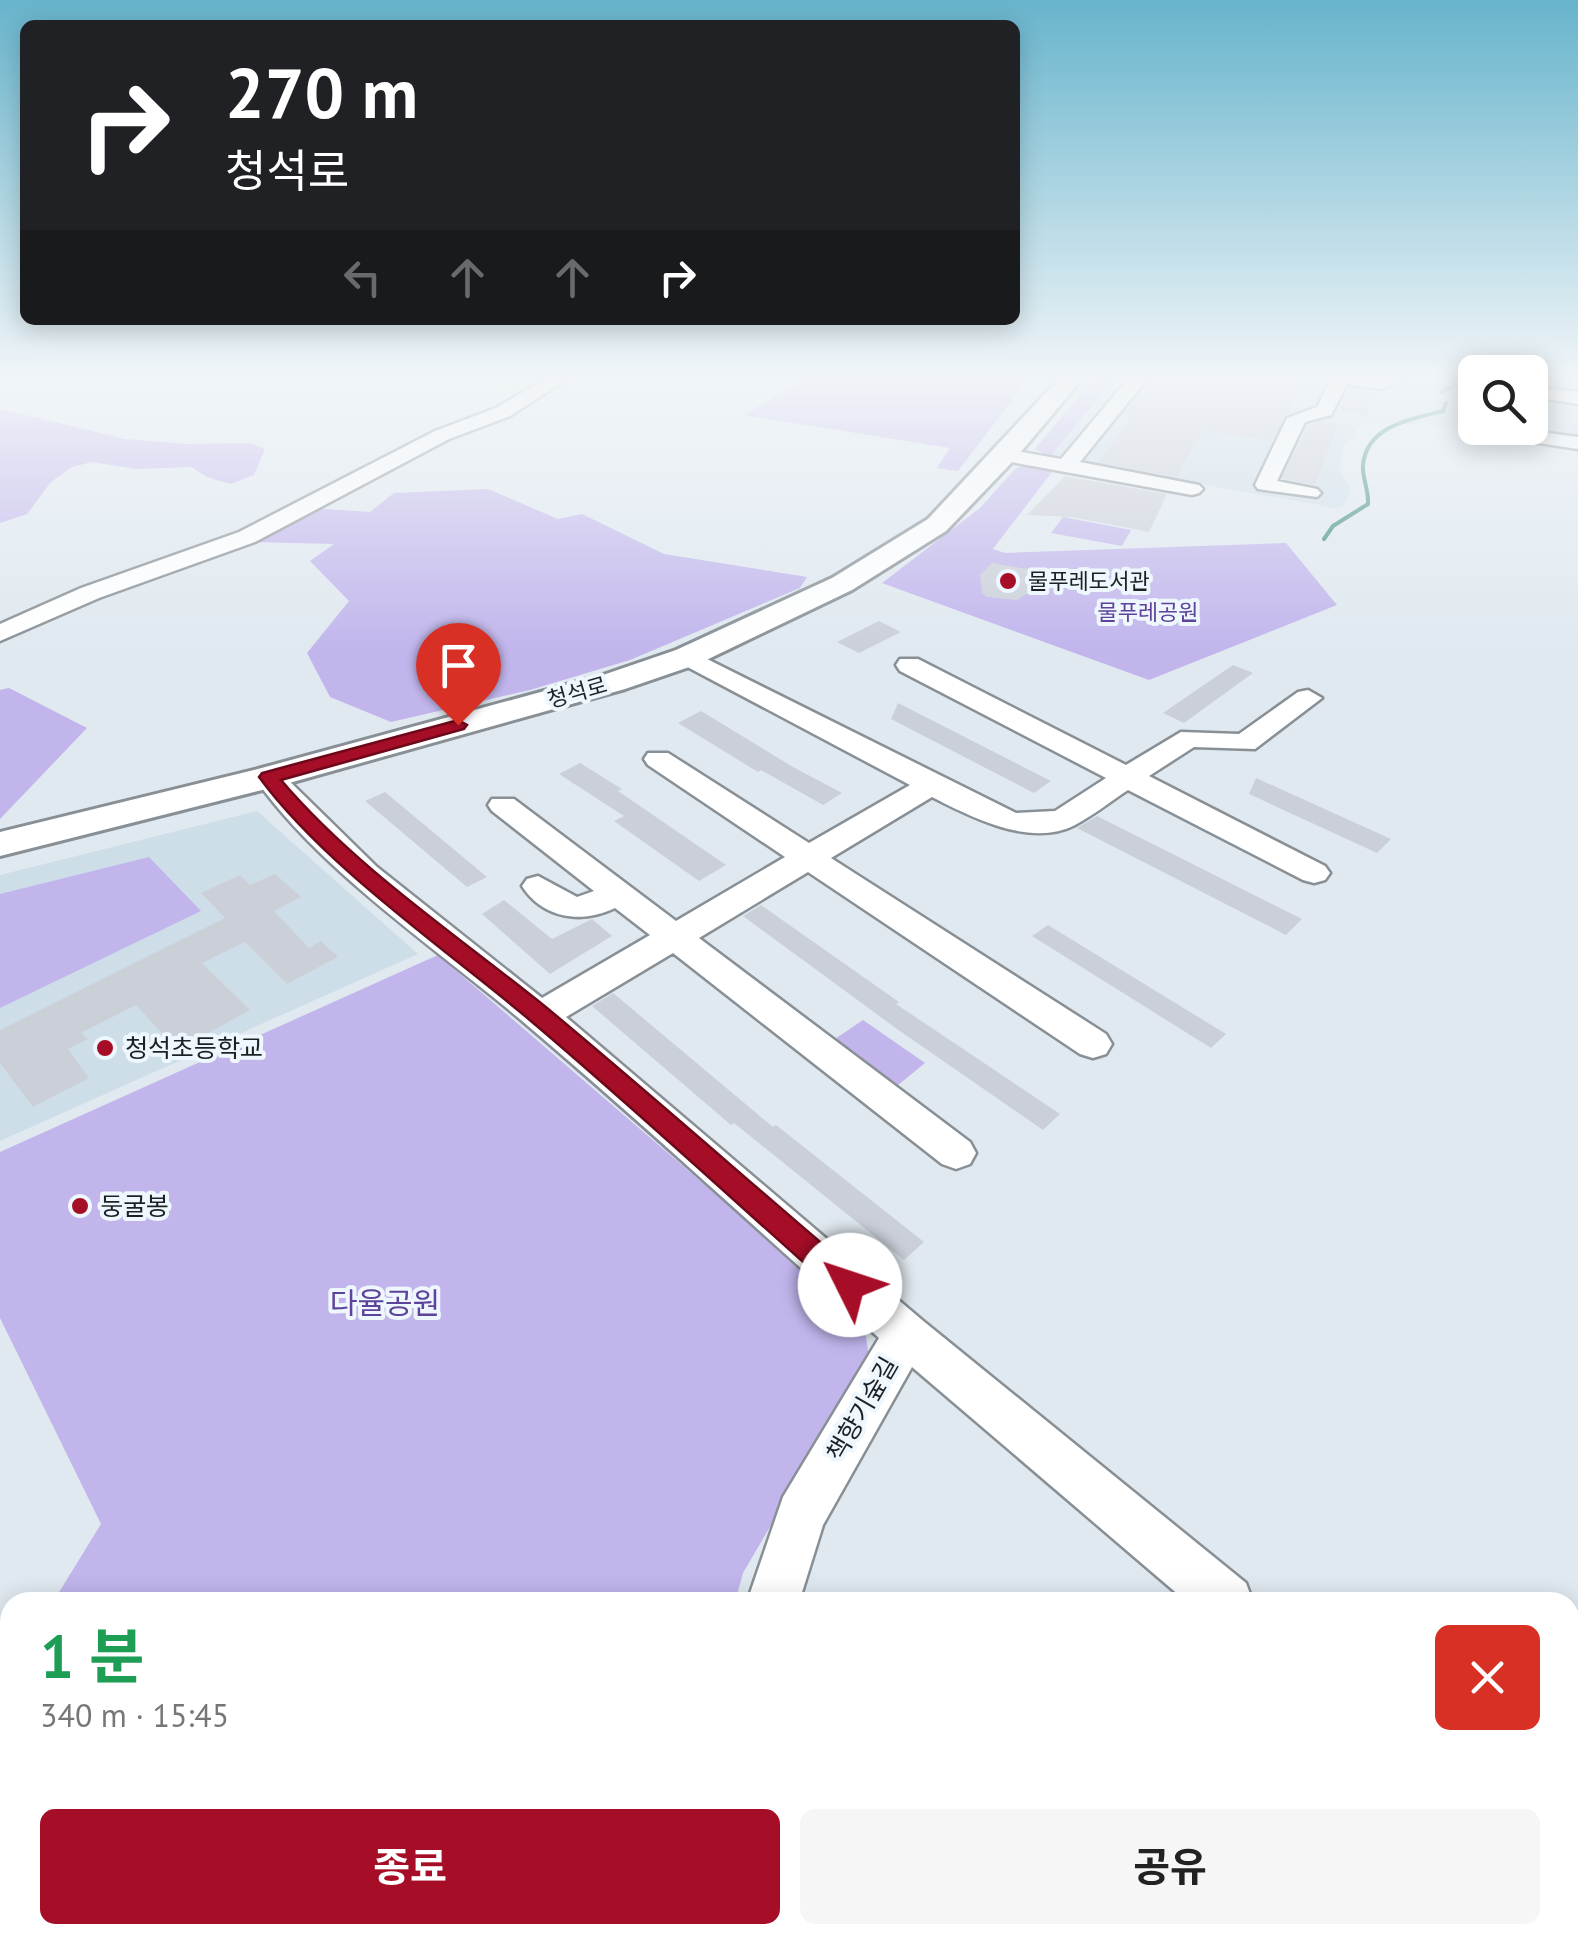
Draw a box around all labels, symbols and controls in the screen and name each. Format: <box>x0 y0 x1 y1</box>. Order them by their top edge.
text: 270 m <box>225 47 418 137</box>
icon: right <box>60 60 190 190</box>
text: 청석로 <box>225 141 349 199</box>
icon: left <box>335 250 390 305</box>
icon: ahead <box>440 250 495 305</box>
icon: ahead <box>545 250 600 305</box>
icon: right <box>650 250 705 305</box>
map controls <box>1458 355 1548 445</box>
button: search <box>1458 355 1548 445</box>
place label: 물푸레도서관 <box>1028 567 1149 595</box>
marker: 물푸레도서관 <box>997 570 1019 592</box>
park label: 물푸레공원 <box>1097 598 1199 626</box>
pin <box>416 623 501 726</box>
icon: arrive <box>431 638 486 693</box>
street label: 청석로 <box>544 670 610 714</box>
place label: 청석초등학교 <box>125 1032 263 1064</box>
marker: 청석초등학교 <box>94 1037 116 1059</box>
place label: 둥굴봉 <box>100 1190 169 1222</box>
marker: 둥굴봉 <box>69 1195 91 1217</box>
position arrow <box>798 1233 902 1337</box>
park label: 다율공원 <box>330 1283 440 1322</box>
street label: 책향기숲길 <box>819 1351 905 1467</box>
text: 1 분 <box>40 1617 144 1695</box>
button: close <box>1435 1625 1540 1730</box>
text: 340 m · 15:45 <box>40 1694 229 1736</box>
button: 종료 <box>40 1809 780 1924</box>
button: 공유 <box>800 1809 1540 1924</box>

